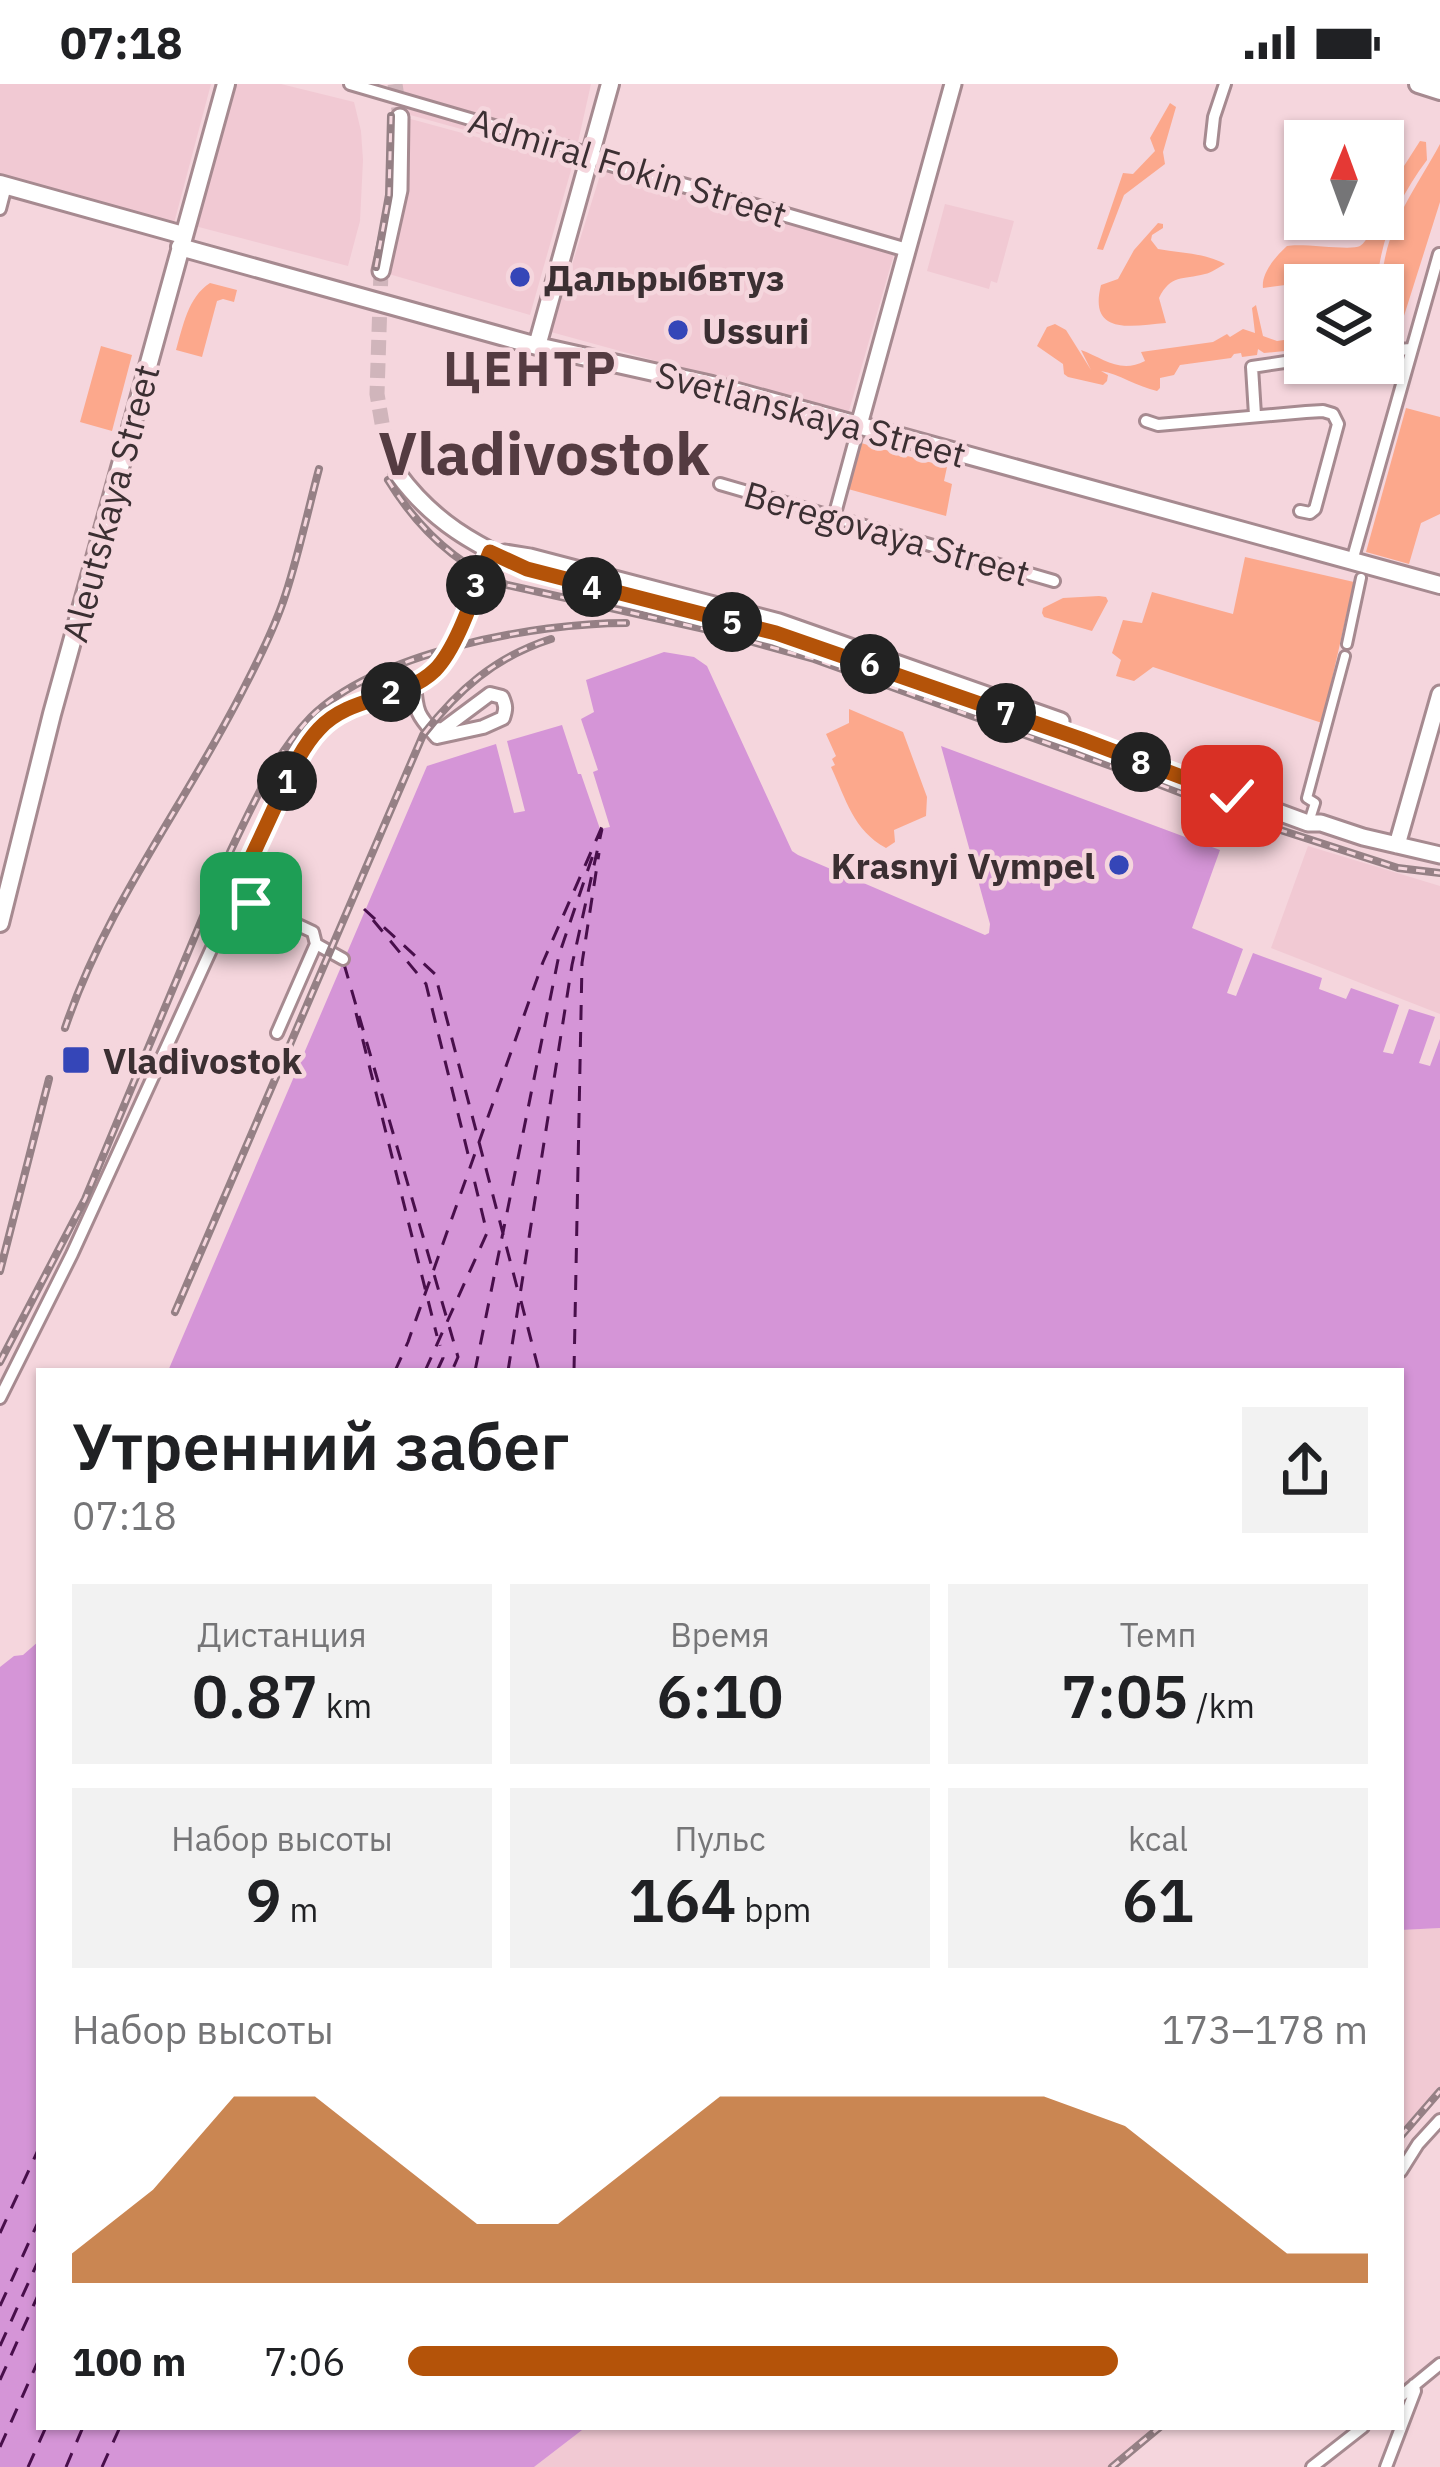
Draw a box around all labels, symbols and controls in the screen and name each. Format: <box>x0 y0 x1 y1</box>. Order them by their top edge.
text: 07:18 <box>60 13 183 71</box>
street label: Admiral Fokin Street <box>463 96 793 238</box>
north arrow <box>1284 120 1404 240</box>
map controls <box>1284 120 1404 384</box>
place label: Дальрыбвтуз <box>544 254 785 301</box>
marker: Дальрыбвтуз <box>507 264 533 290</box>
button: layers <box>1284 264 1404 384</box>
place label: Ussuri <box>702 307 809 354</box>
marker: Ussuri <box>665 317 691 343</box>
district label: ЦЕНТР <box>443 337 619 399</box>
street label: Svetlanskaya Street <box>651 350 971 478</box>
street label: Aleutskaya Street <box>50 359 170 647</box>
district label: Vladivostok <box>378 413 710 492</box>
street label: Beregovaya Street <box>739 470 1035 596</box>
pin: 3 <box>446 555 506 615</box>
pin: 4 <box>562 557 622 617</box>
text: 3 <box>466 563 486 606</box>
text: 4 <box>582 565 602 608</box>
pin: 5 <box>702 592 762 652</box>
text: 5 <box>722 600 742 643</box>
pin: 6 <box>840 634 900 694</box>
text: 6 <box>860 642 880 685</box>
pin: 2 <box>361 662 421 722</box>
text: 2 <box>381 670 401 713</box>
pin: 7 <box>976 683 1036 743</box>
text: 7 <box>996 691 1016 734</box>
pin: 8 <box>1111 732 1171 792</box>
text: 8 <box>1131 740 1151 783</box>
pin <box>1181 745 1283 847</box>
pin: 1 <box>257 751 317 811</box>
text: 1 <box>277 759 297 802</box>
icon: check <box>1199 763 1265 829</box>
place label: Krasnyi Vympel <box>831 842 1095 889</box>
pin <box>200 852 302 954</box>
marker: Krasnyi Vympel <box>1106 852 1132 878</box>
icon: arrive <box>218 870 284 936</box>
place label: Vladivostok <box>103 1037 302 1084</box>
marker: Vladivostok <box>60 1044 92 1076</box>
text: Утренний забег <box>72 1402 569 1488</box>
button: share <box>1242 1407 1368 1533</box>
text: 07:18 <box>72 1490 177 1541</box>
text: Дистанция <box>197 1613 367 1656</box>
text: Время <box>670 1613 770 1656</box>
text: Темп <box>1120 1613 1196 1656</box>
text: 0.87 <box>192 1656 318 1735</box>
text: 6:10 <box>656 1656 784 1735</box>
text: 7:05 <box>1061 1656 1188 1735</box>
text: km <box>318 1684 372 1727</box>
text: /km <box>1188 1684 1255 1727</box>
text: Набор высоты <box>171 1817 393 1860</box>
text: Пульс <box>674 1817 766 1860</box>
text: kcal <box>1128 1817 1188 1860</box>
text: 9 <box>246 1860 282 1939</box>
text: 164 <box>629 1860 737 1939</box>
text: 61 <box>1122 1860 1194 1939</box>
text: m <box>282 1888 318 1931</box>
text: bpm <box>737 1888 811 1931</box>
text: Набор высоты <box>72 2004 334 2055</box>
text: 173–178 m <box>1161 2004 1368 2055</box>
text: 100 m <box>72 2336 186 2387</box>
text: 7:06 <box>264 2336 346 2387</box>

